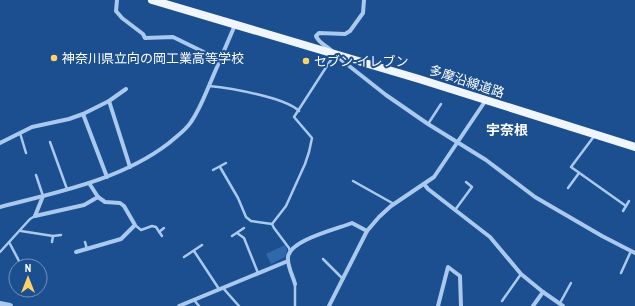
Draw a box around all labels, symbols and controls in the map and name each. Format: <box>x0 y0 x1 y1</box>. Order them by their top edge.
place label: 神奈川県立向の岡工業高等学校 <box>62 50 244 67</box>
marker: 神奈川県立向の岡工業高等学校 <box>49 53 59 63</box>
place label: セブン-イレブン <box>314 53 409 70</box>
marker: セブン-イレブン <box>301 56 311 66</box>
street label: 多摩沿線道路 <box>427 61 507 102</box>
district label: 宇奈根 <box>486 121 528 139</box>
north arrow <box>8 258 48 298</box>
text: N <box>25 261 31 275</box>

